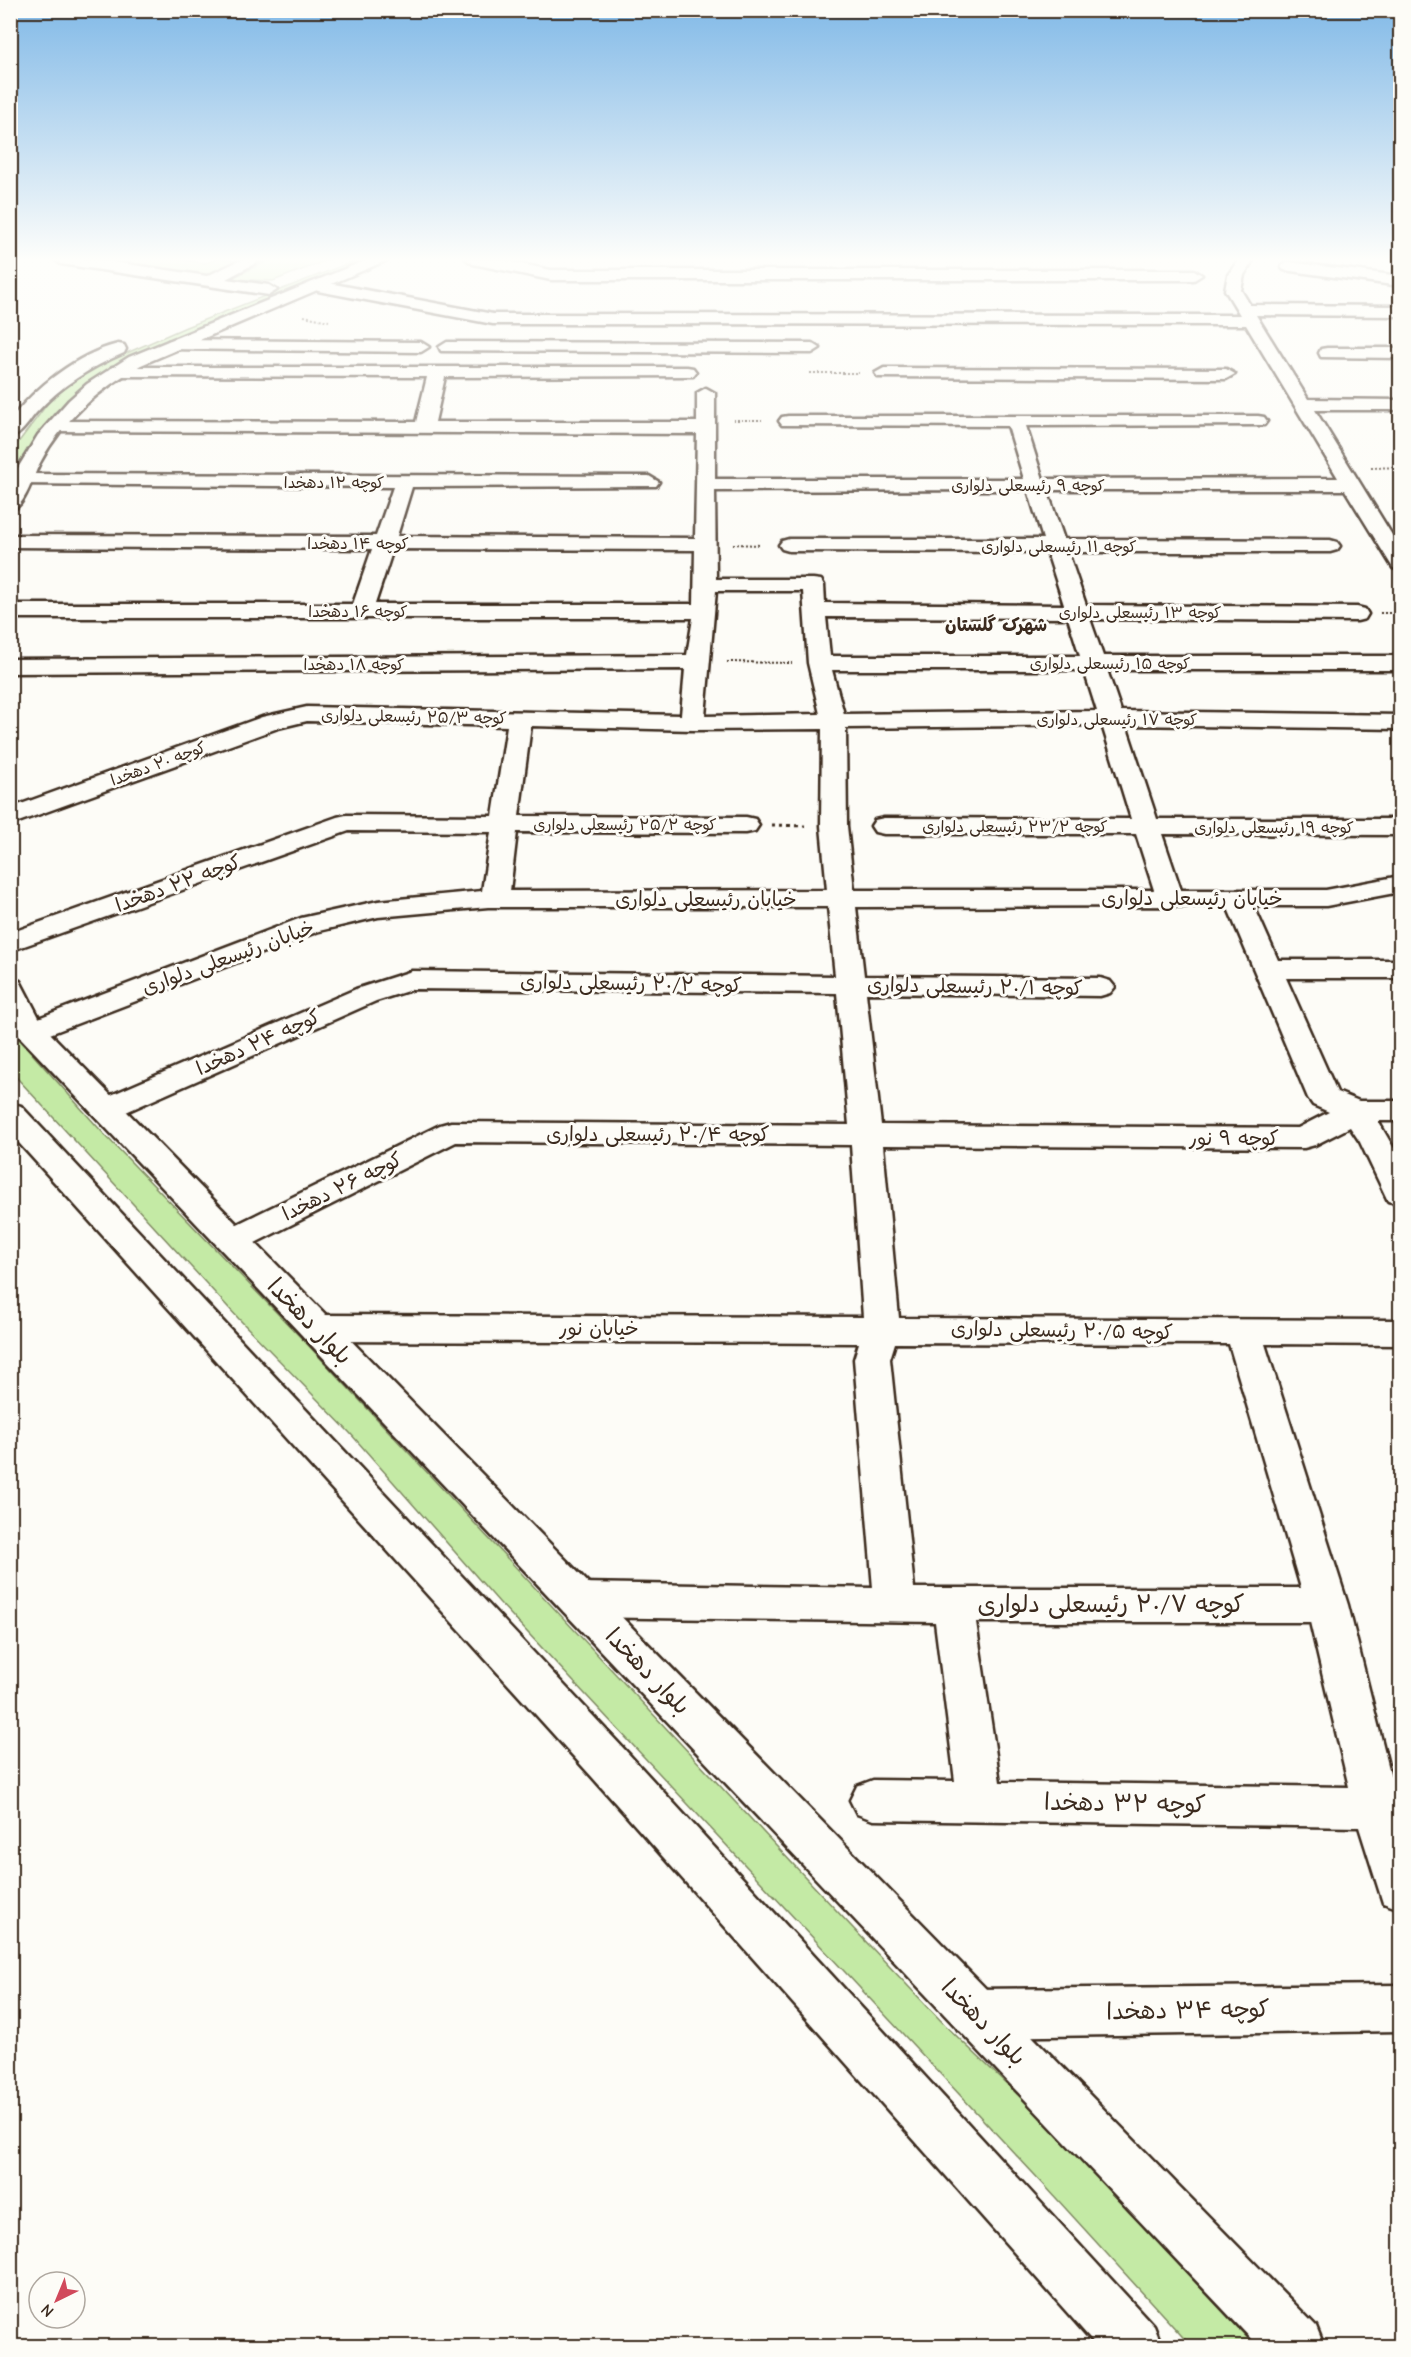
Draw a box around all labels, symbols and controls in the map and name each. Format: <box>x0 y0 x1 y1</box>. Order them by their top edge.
street label: کوچه ۱۲ دهخدا <box>284 474 384 493</box>
street label: کوچه ۹ رئیسعلی دلواری <box>951 477 1105 496</box>
street label: کوچه ۱۴ دهخدا <box>307 535 409 554</box>
street label: کوچه ۱۱ رئیسعلی دلواری <box>981 538 1137 557</box>
street label: کوچه ۱۶ دهخدا <box>308 603 408 622</box>
street label: کوچه ۱۳ رئیسعلی دلواری <box>1059 604 1221 623</box>
district label: شهرک گلستان <box>945 614 1047 636</box>
street label: کوچه ۱۵ رئیسعلی دلواری <box>1030 655 1190 674</box>
street label: کوچه ۱۸ دهخدا <box>304 656 405 675</box>
street label: کوچه ۲۵/۳ رئیسعلی دلواری <box>321 706 507 729</box>
street label: کوچه ۱۷ رئیسعلی دلواری <box>1037 711 1198 730</box>
street label: کوچه ۲۰ دهخدا <box>108 738 209 790</box>
street label: کوچه ۲۵/۲ رئیسعلی دلواری <box>533 816 717 835</box>
street label: کوچه ۲۳/۲ رئیسعلی دلواری <box>922 818 1108 837</box>
street label: کوچه ۱۹ رئیسعلی دلواری <box>1194 819 1354 838</box>
street label: کوچه ۲۲ دهخدا <box>112 850 244 918</box>
street label: خیابان رئیسعلی دلواری <box>1101 887 1283 911</box>
street label: خیابان رئیسعلی دلواری <box>615 888 797 912</box>
street label: خیابان رئیسعلی دلواری <box>139 916 318 1000</box>
street label: کوچه ۲۰/۲ رئیسعلی دلواری <box>520 970 742 998</box>
street label: کوچه ۲۰/۱ رئیسعلی دلواری <box>867 973 1083 1001</box>
street label: کوچه ۲۴ دهخدا <box>193 1005 324 1081</box>
street label: کوچه ۲۰/۴ رئیسعلی دلواری <box>546 1123 770 1147</box>
street label: کوچه ۹ نور <box>1188 1127 1279 1151</box>
street label: کوچه ۲۶ دهخدا <box>279 1148 406 1226</box>
street label: بلوار دهخدا <box>261 1272 358 1371</box>
street label: خیابان نور <box>558 1317 639 1340</box>
street label: کوچه ۲۰/۵ رئیسعلی دلواری <box>951 1317 1173 1345</box>
street label: کوچه ۲۰/۷ رئیسعلی دلواری <box>978 1590 1244 1619</box>
street label: بلوار دهخدا <box>599 1622 696 1721</box>
street label: کوچه ۳۲ دهخدا <box>1044 1788 1206 1819</box>
street label: بلوار دهخدا <box>935 1973 1032 2072</box>
street label: کوچه ۳۴ دهخدا <box>1106 1995 1270 2026</box>
north arrow <box>27 2270 87 2330</box>
text: N <box>37 2300 57 2320</box>

